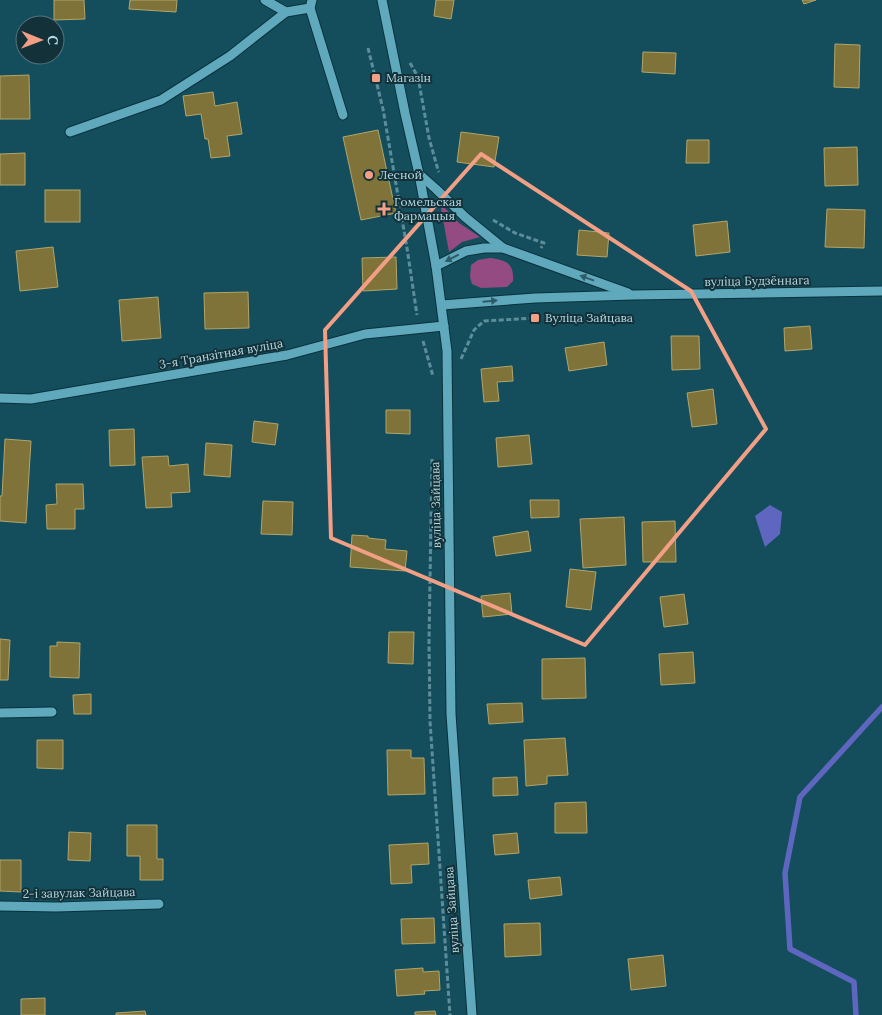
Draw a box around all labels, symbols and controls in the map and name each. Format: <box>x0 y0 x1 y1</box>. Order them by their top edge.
north arrow <box>15 15 65 65</box>
text: С <box>44 35 62 46</box>
place label: Магазін <box>386 70 431 85</box>
marker: Магазін <box>370 72 382 84</box>
place label: Лесной <box>379 167 422 182</box>
marker: Лесной <box>363 169 375 181</box>
place label: Гомельская Фармацыя <box>394 194 462 223</box>
marker: Гомельская Фармацыя <box>378 203 390 215</box>
one-way arrow <box>445 254 459 262</box>
street label: вуліца Будзённага <box>704 272 810 289</box>
one-way arrow <box>579 274 594 282</box>
one-way arrow <box>483 297 499 305</box>
place label: Вуліца Зайцава <box>545 310 633 325</box>
marker: Вуліца Зайцава <box>529 312 541 324</box>
street label: 3-я Транзітная вуліца <box>158 335 284 372</box>
street label: вуліца Зайцава <box>427 461 444 549</box>
street label: вуліца Зайцава <box>441 866 462 954</box>
street label: 2-і завулак Зайцава <box>22 884 136 901</box>

